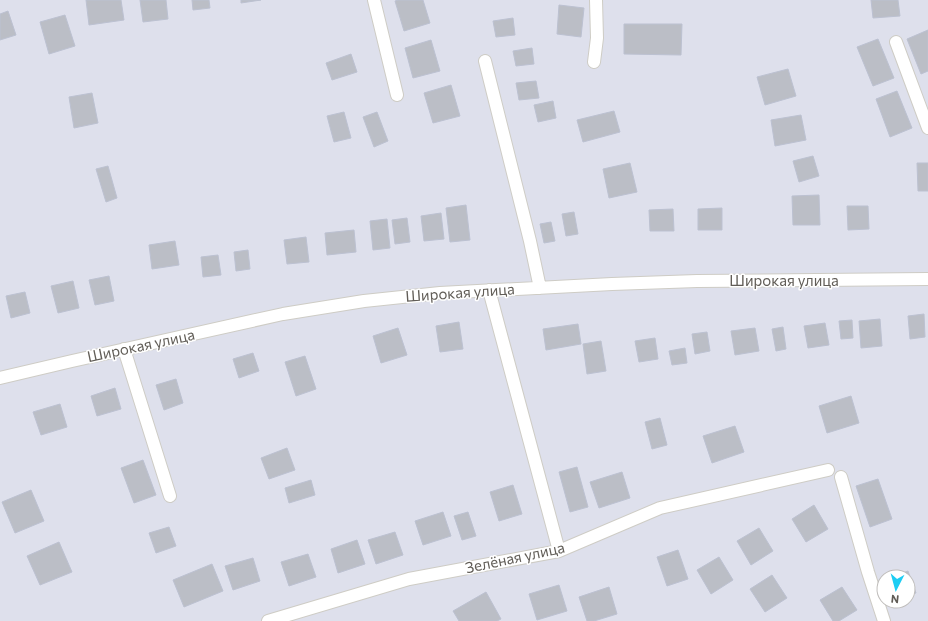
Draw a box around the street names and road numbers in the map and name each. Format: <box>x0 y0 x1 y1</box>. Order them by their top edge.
street label: Широкая улица <box>729 271 839 289</box>
street label: Широкая улица <box>405 279 515 305</box>
street label: Широкая улица <box>85 325 196 365</box>
street label: Зелёная улица <box>463 538 566 576</box>

